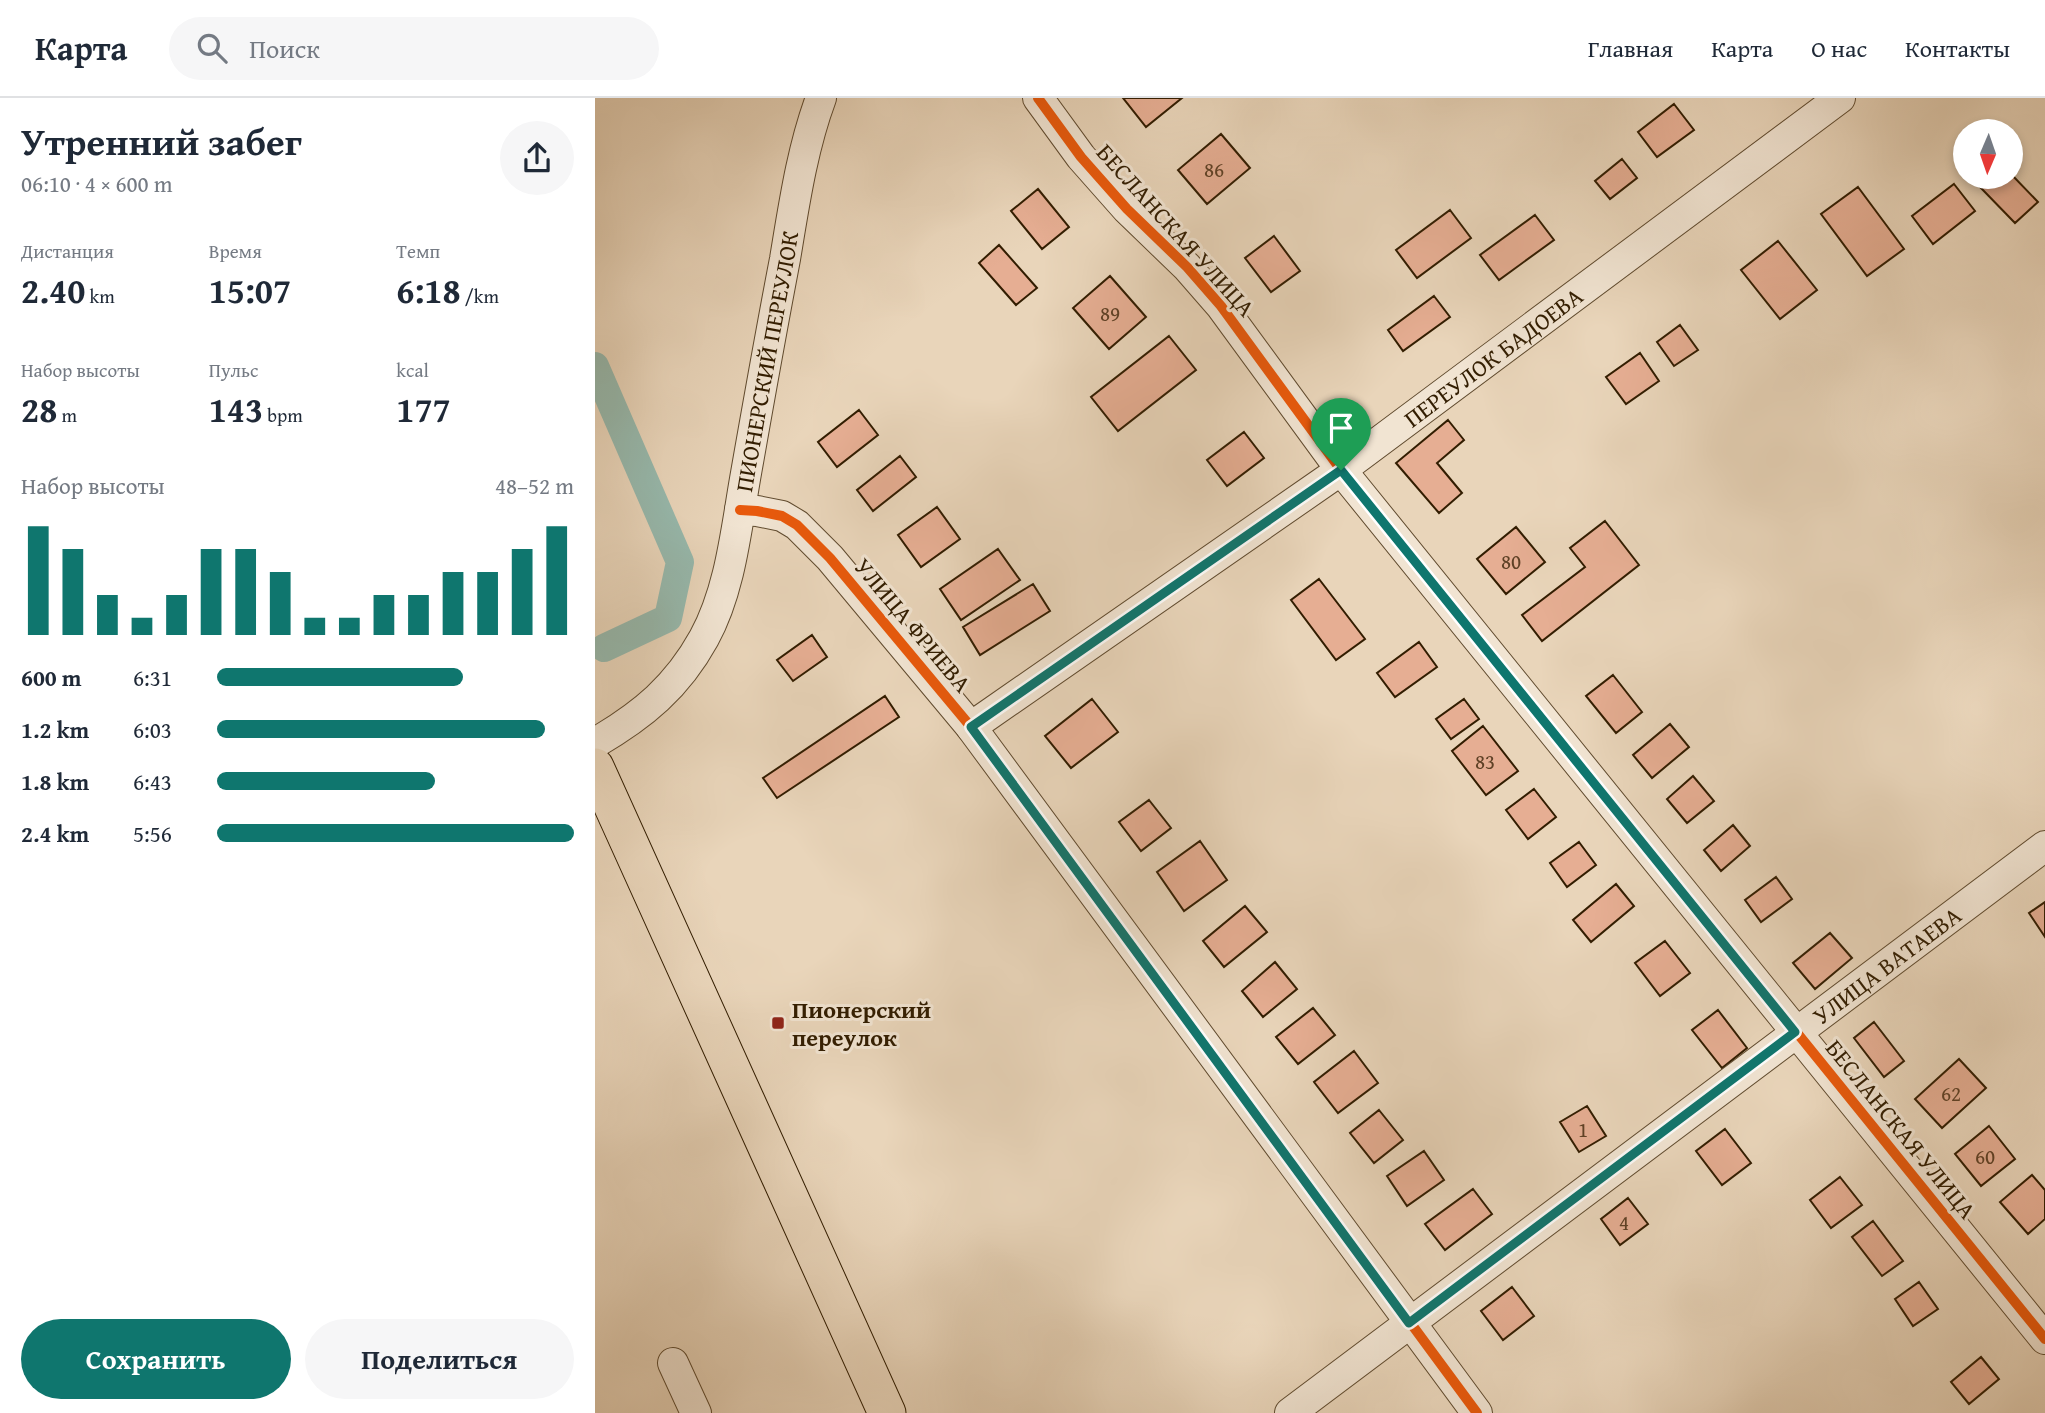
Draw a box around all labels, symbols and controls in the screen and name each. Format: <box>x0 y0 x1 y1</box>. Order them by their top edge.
search box <box>169 17 659 80</box>
text: Карта <box>35 24 127 72</box>
icon: search <box>193 29 231 67</box>
text: Поиск <box>249 29 320 68</box>
text: Главная <box>1588 31 1673 66</box>
text: Карта <box>1711 31 1773 66</box>
text: О нас <box>1811 31 1867 66</box>
text: Контакты <box>1905 31 2010 66</box>
text: Утренний забег <box>21 113 302 169</box>
north arrow <box>1953 119 2023 189</box>
map controls <box>1953 119 2023 189</box>
button: share <box>500 121 574 195</box>
street label: БЕСЛАНСКАЯ УЛИЦА <box>1089 136 1264 325</box>
house number: 86 <box>1204 154 1224 185</box>
text: 06:10 · 4 × 600 m <box>21 167 173 200</box>
street label: ПИОНЕРСКИЙ ПЕРЕУЛОК <box>726 228 807 494</box>
text: Дистанция <box>21 237 114 265</box>
text: Время <box>209 237 262 265</box>
text: Темп <box>396 237 440 265</box>
text: 2.40 <box>21 265 85 316</box>
text: 15:07 <box>209 265 291 316</box>
text: 6:18 <box>396 265 461 316</box>
street label: ПЕРЕУЛОК БАДОЕВА <box>1396 278 1590 435</box>
text: km <box>85 282 115 310</box>
text: /km <box>461 282 499 310</box>
house number: 89 <box>1100 298 1120 329</box>
text: Набор высоты <box>21 356 140 384</box>
text: Пульс <box>209 356 258 384</box>
text: kcal <box>396 356 429 384</box>
text: 28 <box>21 384 57 435</box>
text: 143 <box>209 384 263 435</box>
text: 177 <box>396 384 451 435</box>
pin <box>1311 398 1371 470</box>
text: m <box>57 401 77 429</box>
text: bpm <box>263 401 303 429</box>
icon: arrive <box>1322 409 1360 447</box>
text: Набор высоты <box>21 469 165 502</box>
text: 48–52 m <box>495 469 574 502</box>
house number: 80 <box>1501 546 1521 577</box>
street label: УЛИЦА ФРИЕВА <box>846 550 980 700</box>
text: 600 m <box>21 661 82 694</box>
text: 6:31 <box>133 661 172 694</box>
text: 1.2 km <box>21 713 89 746</box>
text: 6:03 <box>133 713 172 746</box>
house number: 83 <box>1475 746 1495 777</box>
text: 1.8 km <box>21 765 89 798</box>
text: 6:43 <box>133 765 172 798</box>
text: 2.4 km <box>21 817 89 850</box>
text: 5:56 <box>133 817 172 850</box>
street label: УЛИЦА ВАТАЕВА <box>1805 897 1968 1032</box>
place label: Пионерский переулок <box>792 992 931 1055</box>
marker: Пионерский переулок <box>770 1015 786 1031</box>
street label: БЕСЛАНСКАЯ УЛИЦА <box>1817 1032 1985 1227</box>
house number: 62 <box>1941 1078 1961 1109</box>
house number: 1 <box>1578 1114 1588 1145</box>
house number: 60 <box>1975 1141 1995 1172</box>
house number: 4 <box>1619 1207 1629 1238</box>
button: Сохранить <box>21 1319 291 1399</box>
button: Поделиться <box>305 1319 574 1399</box>

